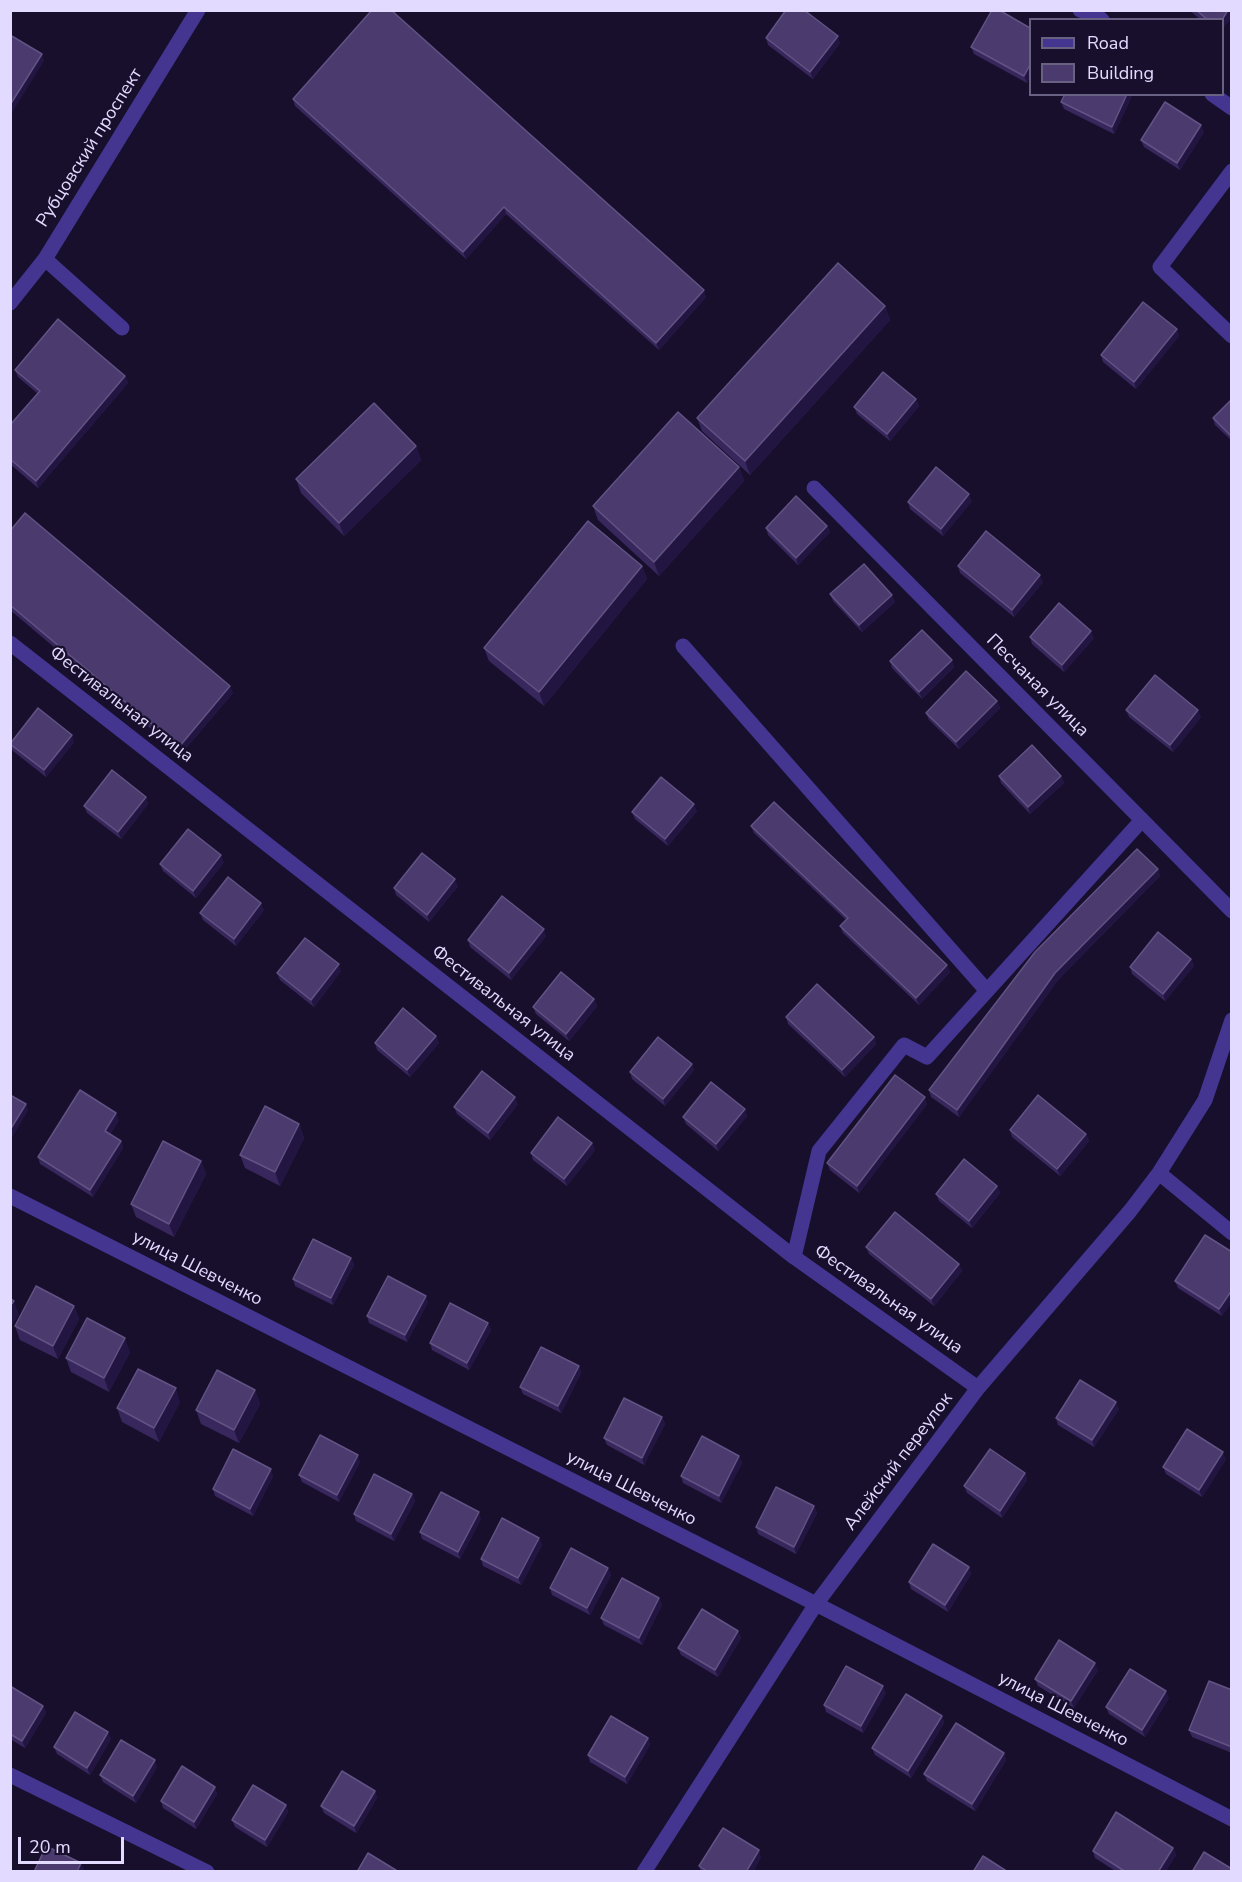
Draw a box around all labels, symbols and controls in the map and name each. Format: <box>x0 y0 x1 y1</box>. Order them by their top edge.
legend <box>1029 18 1224 96</box>
text: Road <box>1087 31 1129 55</box>
text: Building <box>1087 61 1154 85</box>
street label: Рубцовский проспект <box>32 65 148 231</box>
street label: Песчаная улица <box>981 630 1093 742</box>
street label: Фестивальная улица <box>45 642 197 768</box>
street label: Фестивальная улица <box>427 941 579 1067</box>
street label: улица Шевченко <box>128 1227 266 1311</box>
street label: Фестивальная улица <box>810 1241 966 1359</box>
street label: Алейский переулок <box>840 1389 958 1535</box>
street label: улица Шевченко <box>562 1447 700 1531</box>
street label: улица Шевченко <box>994 1668 1132 1752</box>
scale bar <box>21 1825 128 1863</box>
text: 20 m <box>29 1835 71 1859</box>

